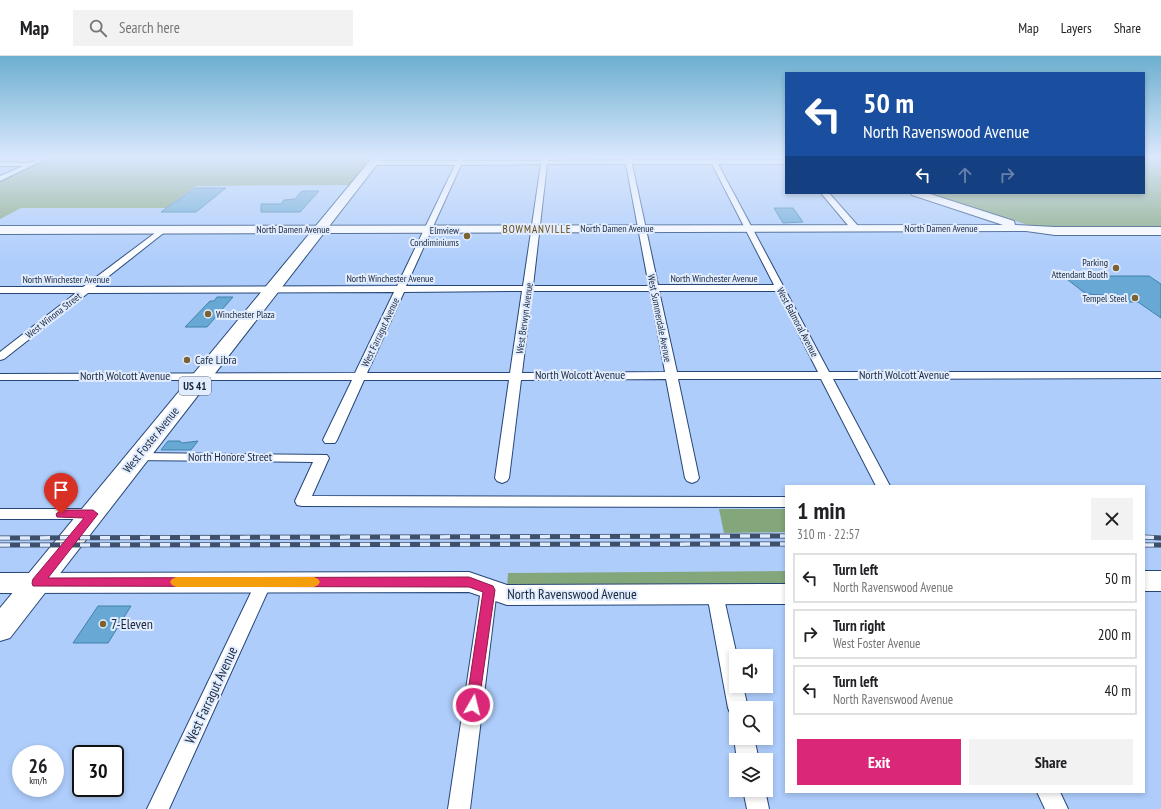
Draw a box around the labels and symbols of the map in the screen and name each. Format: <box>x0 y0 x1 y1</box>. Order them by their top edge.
district label: BOWMANVILLE <box>502 222 572 236</box>
street label: North Damen Avenue <box>580 222 654 235</box>
street label: North Damen Avenue <box>904 222 978 235</box>
street label: North Damen Avenue <box>256 223 330 236</box>
place label: Elmview Condiminiums <box>410 224 460 249</box>
marker: Elmview Condiminiums <box>462 231 472 241</box>
place label: Parking Attendant Booth <box>1051 256 1108 281</box>
marker: Parking Attendant Booth <box>1111 263 1121 273</box>
street label: North Winchester Avenue <box>346 272 434 285</box>
street label: North Winchester Avenue <box>670 272 758 285</box>
street label: North Winchester Avenue <box>22 273 110 286</box>
street label: West Summerdale Avenue <box>645 273 674 363</box>
street label: West Berwyn Avenue <box>513 282 536 354</box>
street label: West Balmoral Avenue <box>774 285 821 359</box>
street label: West Winona Street <box>23 289 84 341</box>
place label: Tempel Steel <box>1083 292 1128 305</box>
marker: Tempel Steel <box>1130 293 1140 303</box>
street label: West Farragut Avenue <box>359 296 402 369</box>
place label: Winchester Plaza <box>216 308 275 321</box>
marker: Winchester Plaza <box>203 309 213 319</box>
place label: Cafe Libra <box>195 352 237 367</box>
marker: Cafe Libra <box>182 355 192 365</box>
street label: North Wolcott Avenue <box>535 367 625 382</box>
street label: North Wolcott Avenue <box>859 367 949 382</box>
street label: North Wolcott Avenue <box>80 368 170 383</box>
road number: US 41 <box>179 377 211 395</box>
street label: West Foster Avenue <box>119 404 182 476</box>
street label: North Honore Street <box>188 449 273 464</box>
pin <box>44 473 78 514</box>
street label: North Ravenswood Avenue <box>507 585 637 603</box>
place label: 7-Eleven <box>111 615 153 633</box>
marker: 7-Eleven <box>98 619 108 629</box>
street label: West Farragut Avenue <box>181 643 241 746</box>
position arrow <box>452 684 494 726</box>
speed limit sign: 30 <box>72 745 124 797</box>

